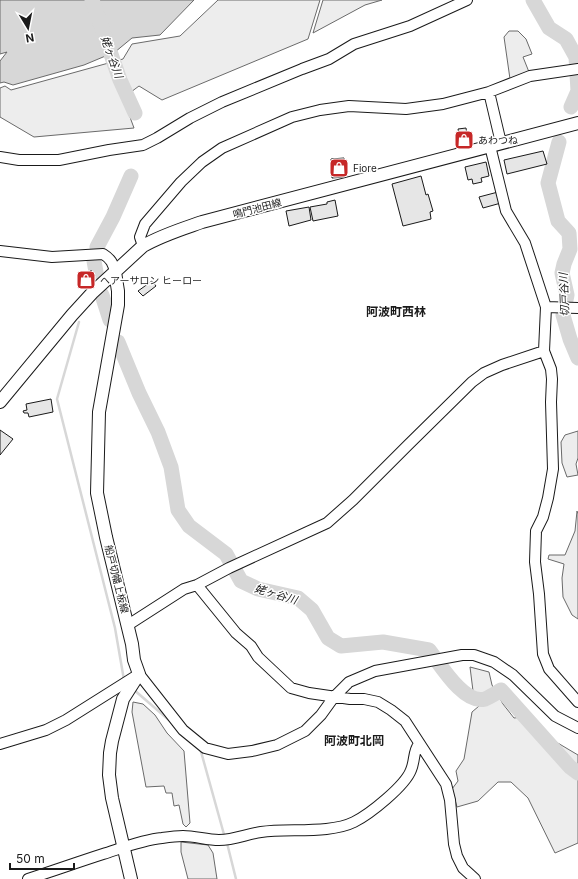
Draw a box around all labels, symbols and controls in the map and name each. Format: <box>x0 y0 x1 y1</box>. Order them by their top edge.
north arrow <box>8 8 48 48</box>
text: N <box>24 30 35 45</box>
water label: 姥ヶ谷川 <box>98 34 126 81</box>
shop icon: あわつね <box>453 129 475 151</box>
place label: あわつね <box>478 134 518 146</box>
shop icon: Fiore <box>328 157 350 179</box>
place label: Fiore <box>353 162 377 174</box>
street label: 鳴門池田線 <box>231 196 283 220</box>
shop icon: ヘアーサロン ヒーロー <box>75 269 97 291</box>
water label: 切戸谷川 <box>556 272 572 317</box>
place label: ヘアーサロン ヒーロー <box>100 274 202 286</box>
district label: 阿波町西林 <box>366 304 426 319</box>
street label: 船戸切幡上板線 <box>103 544 131 614</box>
water label: 姥ヶ谷川 <box>253 581 300 607</box>
district label: 阿波町北岡 <box>324 733 384 748</box>
scale bar <box>10 845 74 871</box>
text: 50 m <box>16 851 45 866</box>

